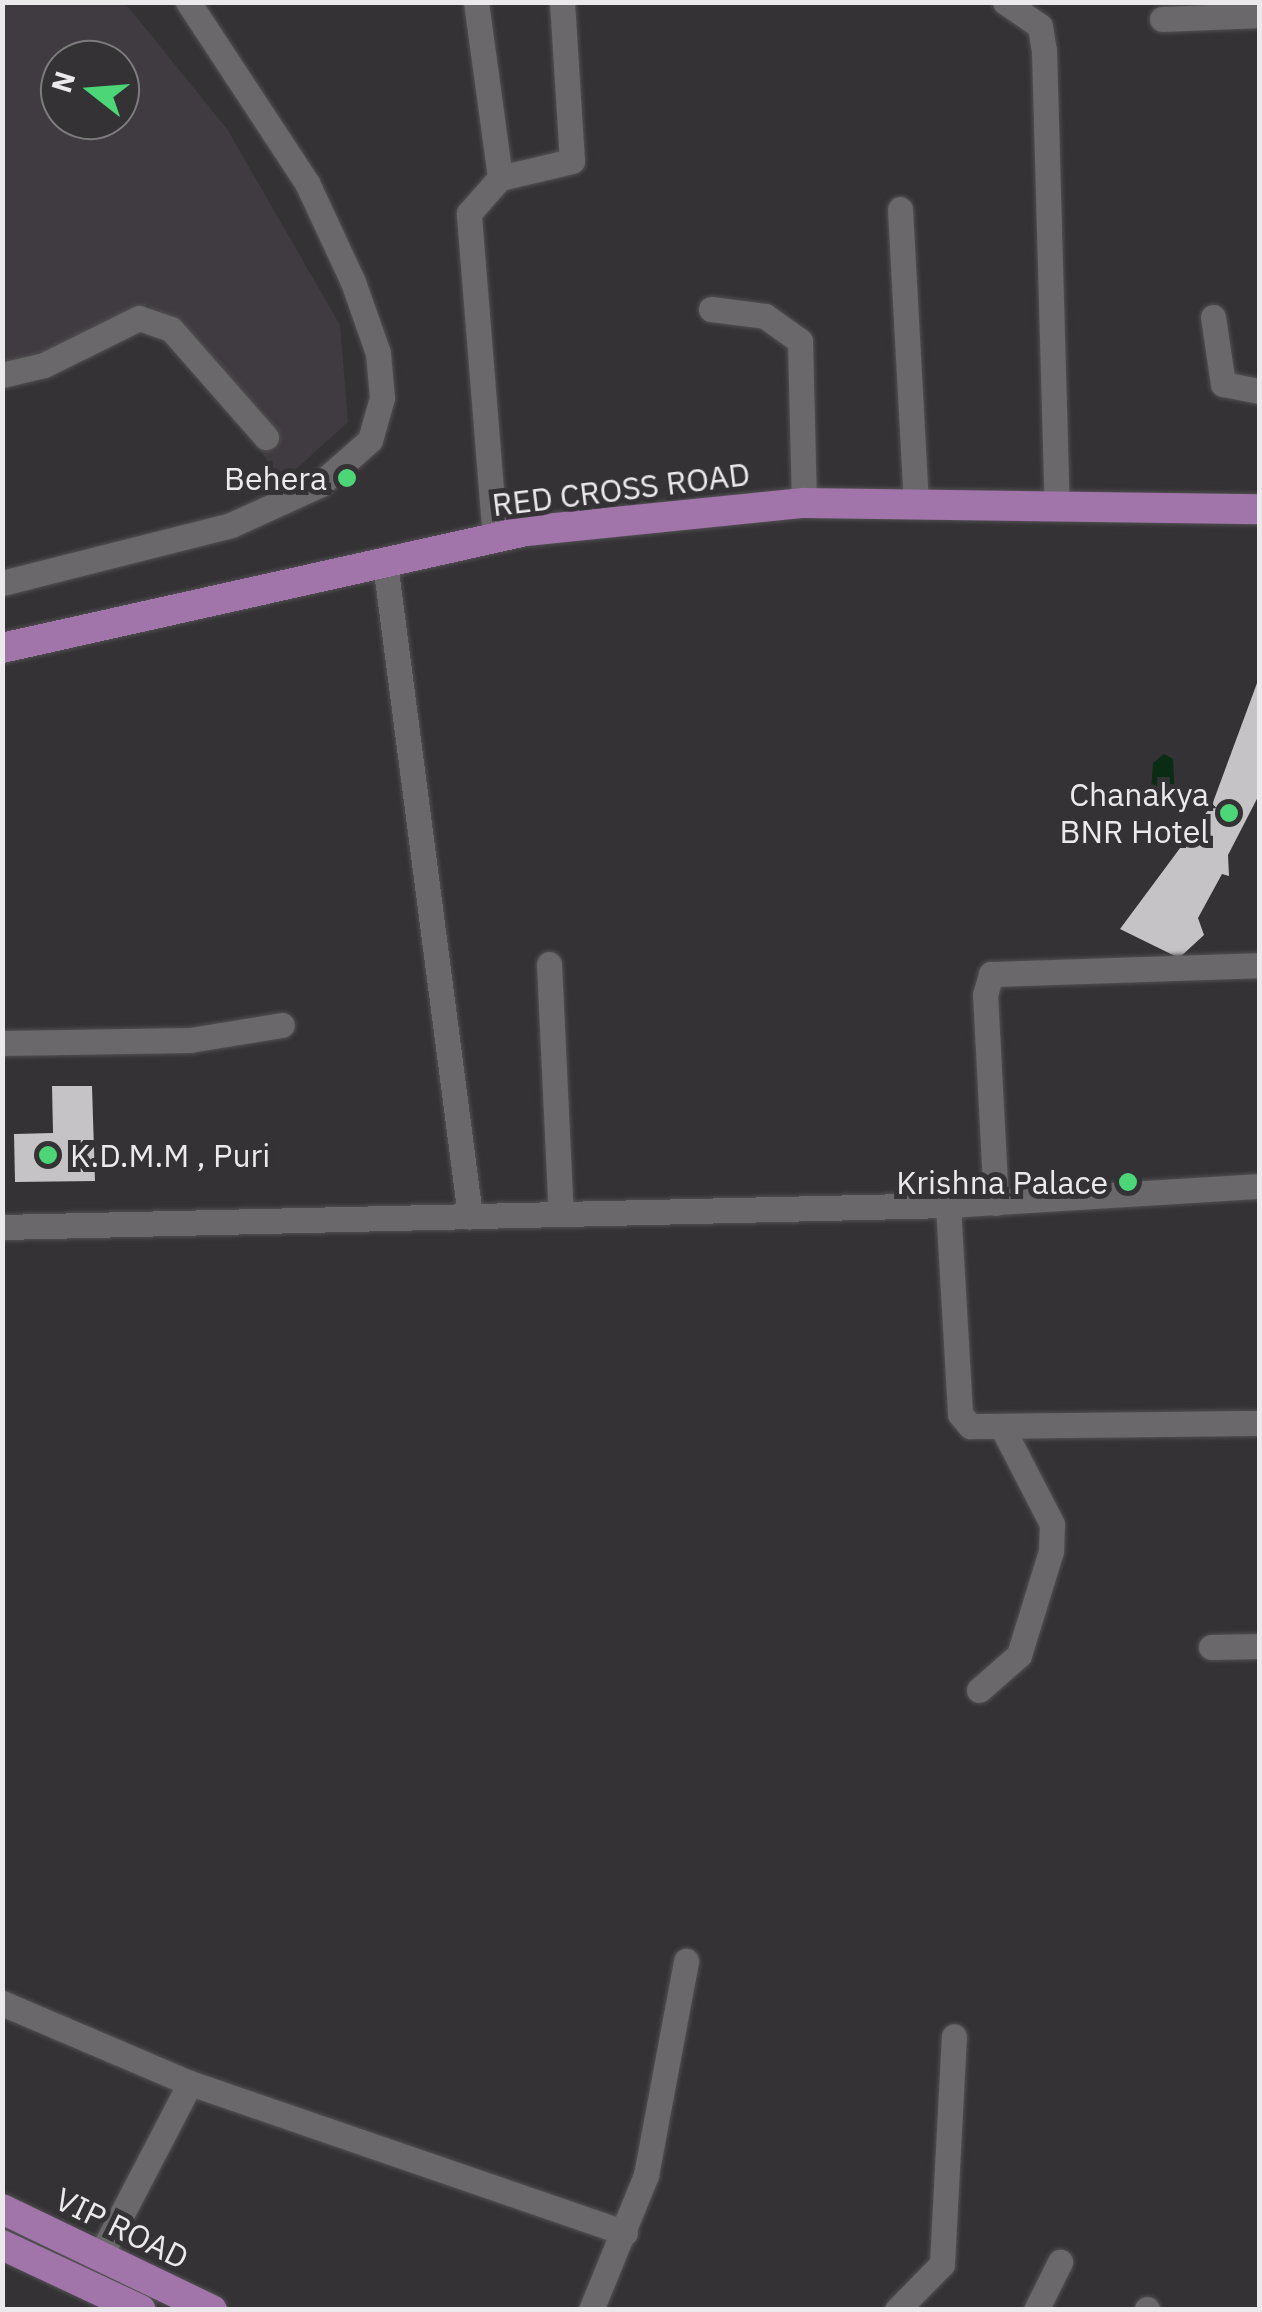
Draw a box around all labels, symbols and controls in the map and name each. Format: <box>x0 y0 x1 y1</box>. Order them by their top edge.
north arrow <box>40 40 140 140</box>
text: N <box>42 67 83 97</box>
street label: RED CROSS ROAD <box>490 454 752 524</box>
place label: Behera <box>224 459 327 497</box>
marker: Behera <box>336 467 358 489</box>
place label: Chanakya BNR Hotel <box>1060 776 1209 851</box>
marker: Chanakya BNR Hotel <box>1218 802 1240 824</box>
place label: K.D.M.M , Puri <box>70 1136 270 1174</box>
marker: K.D.M.M , Puri <box>35 1142 61 1168</box>
place label: Krishna Palace <box>896 1163 1108 1201</box>
marker: Krishna Palace <box>1117 1171 1139 1193</box>
street label: VIP ROAD <box>49 2179 195 2277</box>

